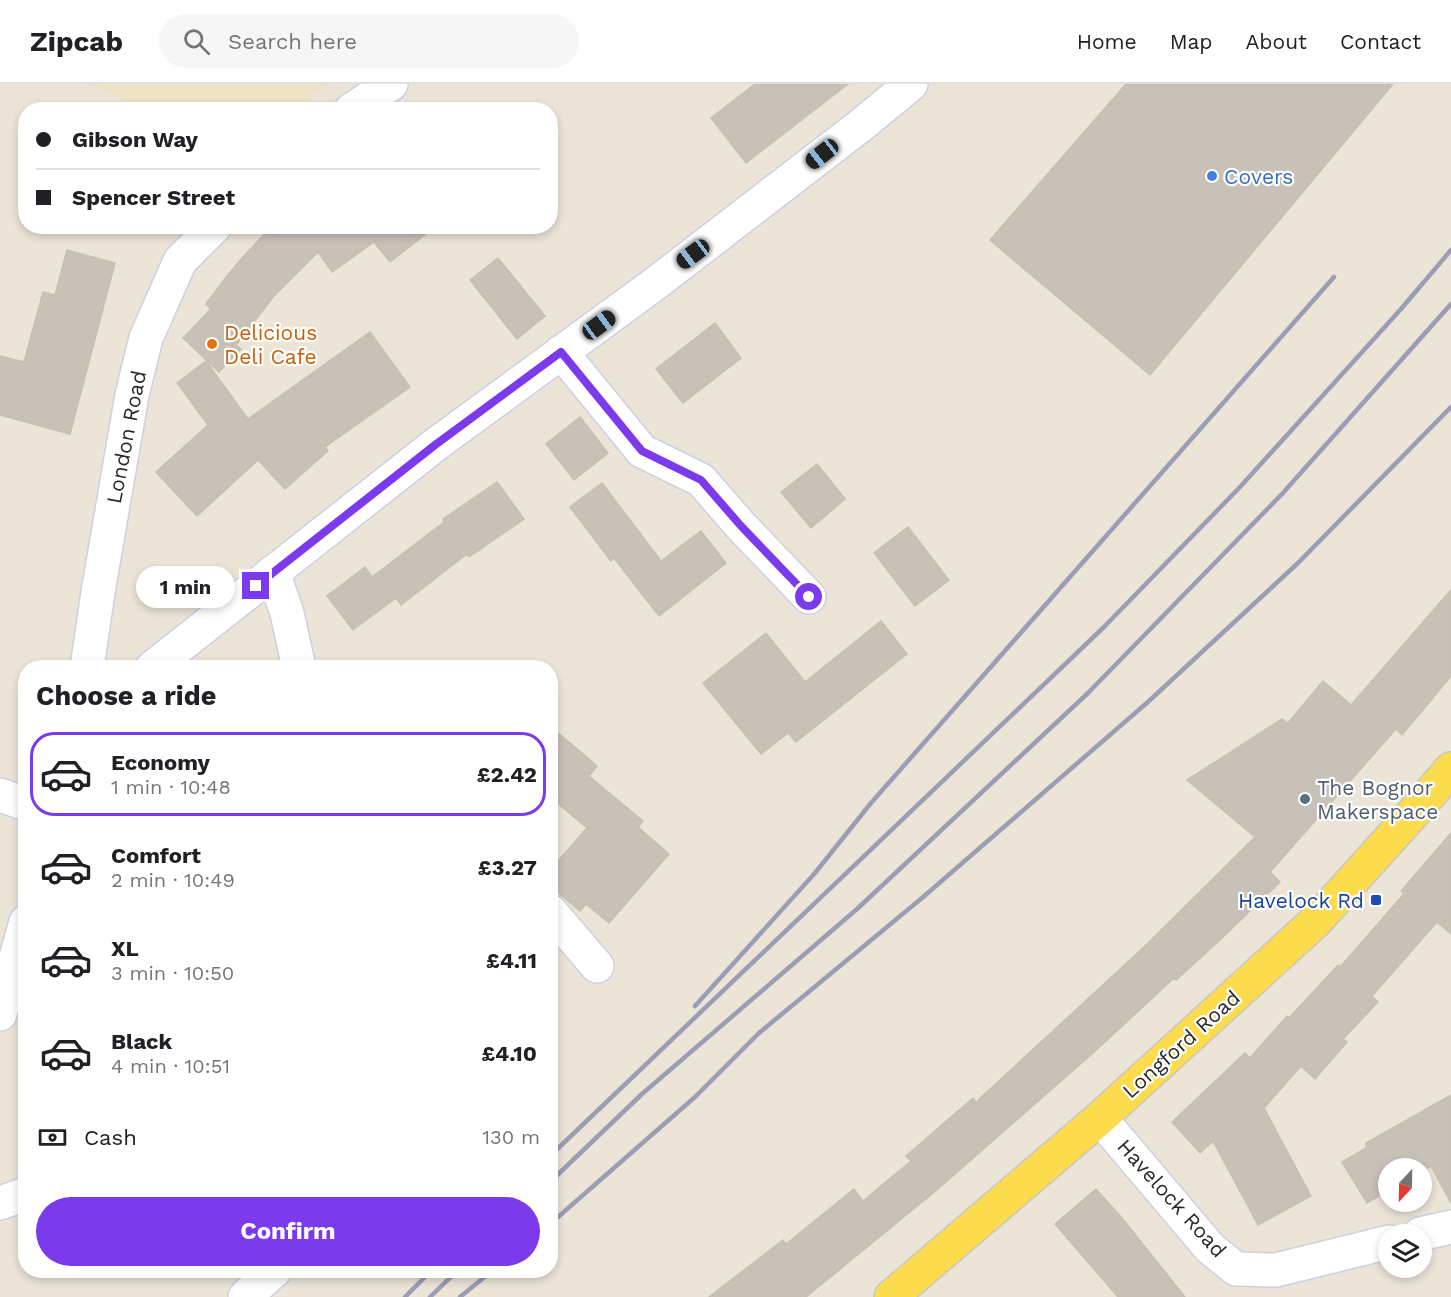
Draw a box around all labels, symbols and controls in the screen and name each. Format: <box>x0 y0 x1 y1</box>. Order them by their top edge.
search box <box>159 14 579 68</box>
text: Zipcab <box>30 25 123 58</box>
icon: search <box>180 25 213 58</box>
text: Search here <box>228 29 357 54</box>
text: Home <box>1077 29 1137 54</box>
text: Map <box>1170 29 1213 54</box>
text: About <box>1246 29 1307 54</box>
text: Contact <box>1340 29 1421 54</box>
text: Gibson Way <box>72 127 198 152</box>
car <box>802 136 842 172</box>
place label: Covers <box>1224 164 1293 189</box>
marker: Covers <box>1205 169 1219 183</box>
text: Spencer Street <box>72 185 235 210</box>
car <box>673 236 713 272</box>
car <box>579 307 619 343</box>
place label: Delicious Deli Cafe <box>224 320 317 369</box>
marker: Delicious Deli Cafe <box>205 337 219 351</box>
street label: London Road <box>101 368 151 506</box>
callout: 1 min <box>136 565 235 607</box>
route end <box>242 572 269 599</box>
text: 1 min <box>160 575 211 599</box>
route start <box>795 583 822 610</box>
text: Choose a ride <box>36 680 216 712</box>
icon: car <box>39 747 93 801</box>
text: Economy <box>111 750 210 775</box>
text: £2.42 <box>477 762 537 787</box>
text: 1 min · 10:48 <box>111 775 231 799</box>
place label: The Bognor Makerspace <box>1317 775 1438 824</box>
marker: The Bognor Makerspace <box>1298 792 1312 806</box>
icon: car <box>39 840 93 894</box>
text: Comfort <box>111 843 201 868</box>
text: £3.27 <box>478 855 537 880</box>
text: 2 min · 10:49 <box>111 868 235 892</box>
place label: Havelock Rd <box>1238 888 1364 913</box>
marker: Havelock Rd <box>1369 893 1383 907</box>
icon: car <box>39 933 93 987</box>
text: XL <box>111 936 139 961</box>
text: £4.11 <box>486 948 537 973</box>
text: 3 min · 10:50 <box>111 961 234 985</box>
street label: Longford Road <box>1117 985 1245 1103</box>
icon: car <box>39 1026 93 1080</box>
text: Black <box>111 1029 172 1054</box>
text: £4.10 <box>481 1041 537 1066</box>
text: 4 min · 10:51 <box>111 1054 230 1078</box>
icon: cash <box>36 1121 69 1154</box>
text: Cash <box>84 1125 137 1150</box>
text: 130 m <box>482 1125 540 1149</box>
street label: Havelock Road <box>1112 1134 1232 1262</box>
north arrow <box>1378 1158 1432 1212</box>
map controls <box>1378 1158 1432 1278</box>
button: Confirm <box>36 1197 540 1266</box>
button: layers <box>1378 1224 1432 1278</box>

